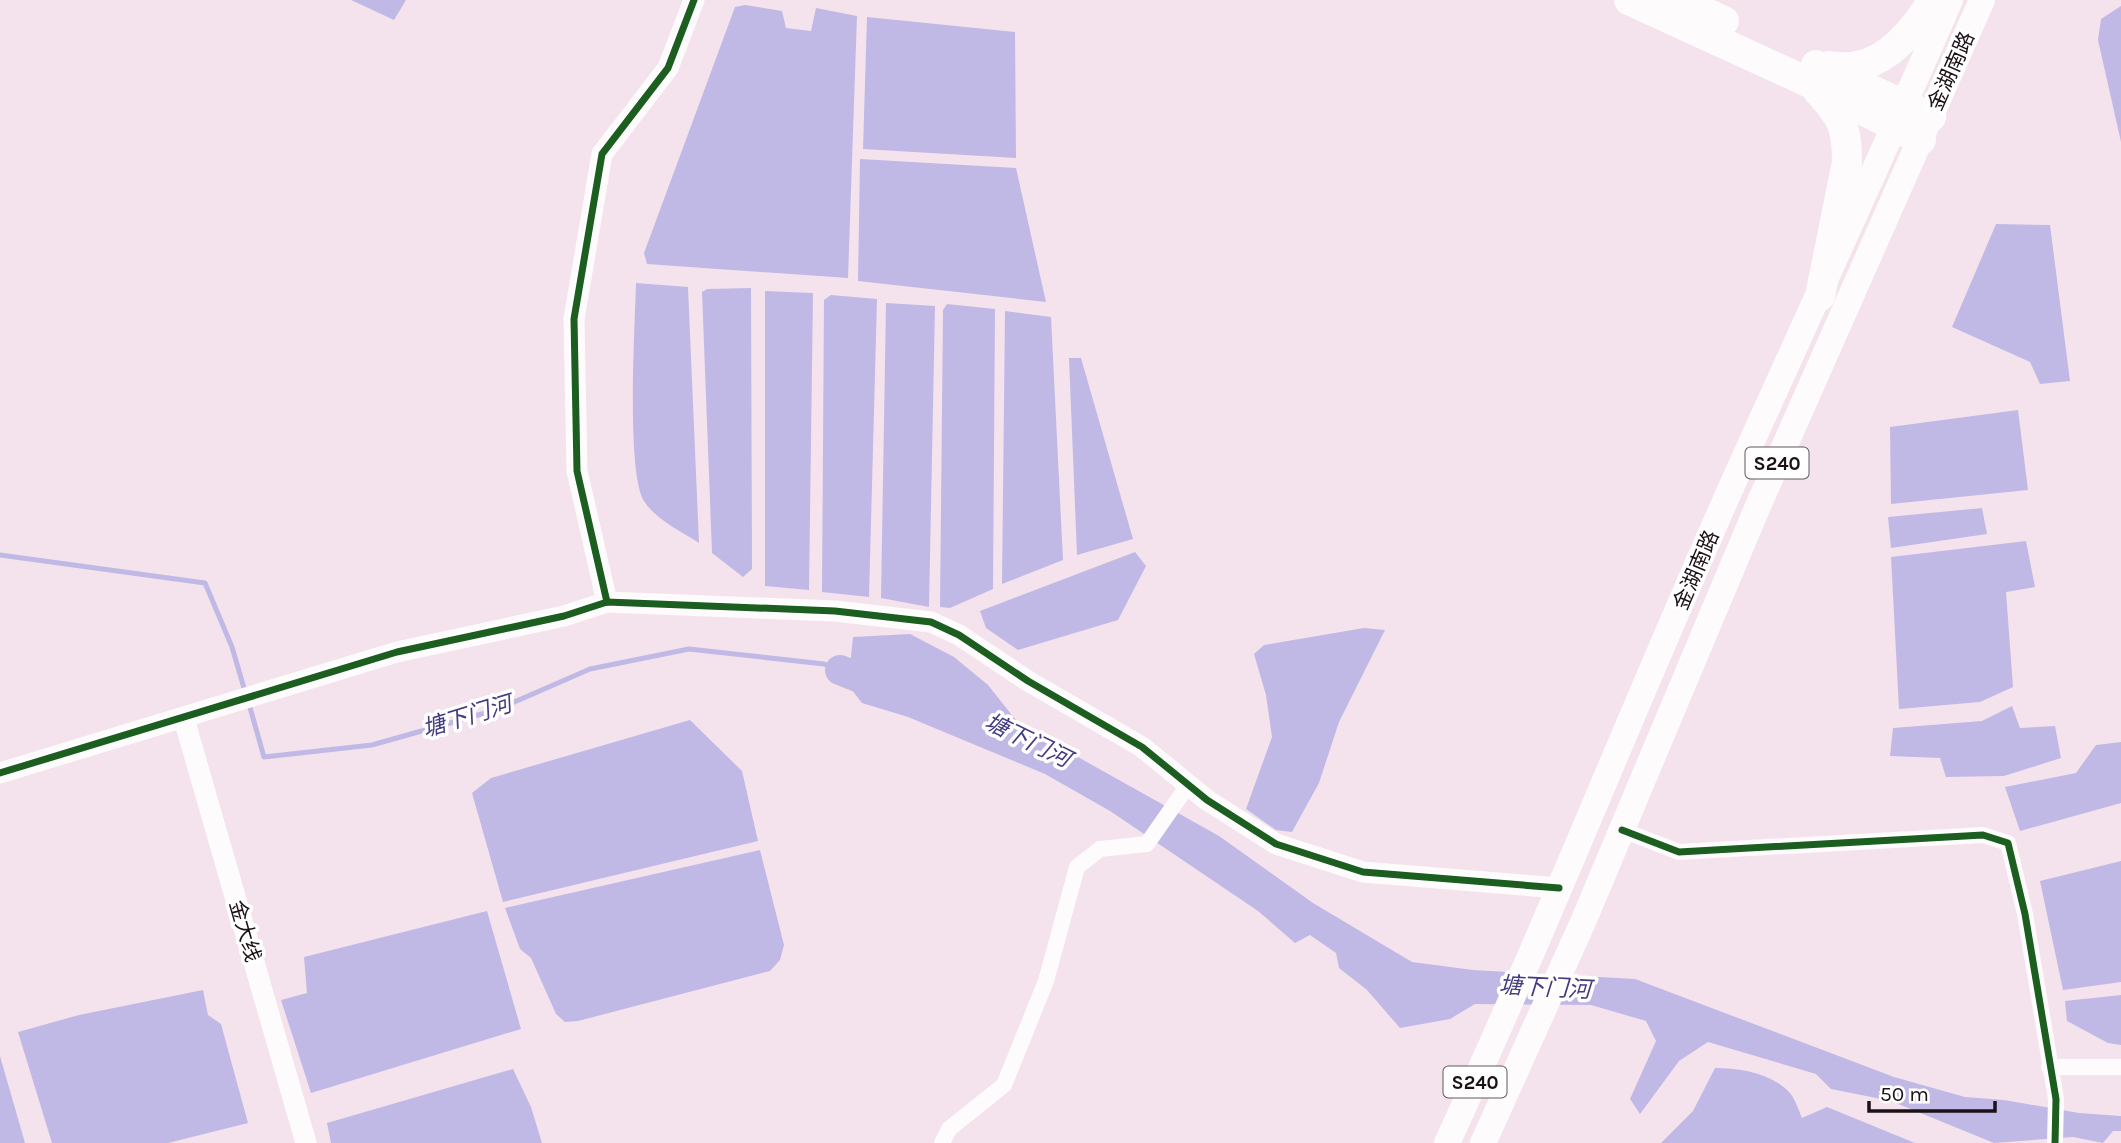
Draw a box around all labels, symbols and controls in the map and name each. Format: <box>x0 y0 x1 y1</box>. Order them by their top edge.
street label: 金湖南路 <box>1923 28 1979 114</box>
road number: S240 <box>1746 447 1809 478</box>
street label: 金湖南路 <box>1669 527 1723 613</box>
water label: 塘下门河 <box>419 689 519 743</box>
water label: 塘下门河 <box>981 708 1079 775</box>
street label: 金大线 <box>225 897 265 965</box>
water label: 塘下门河 <box>1498 972 1596 1004</box>
road number: S240 <box>1444 1066 1506 1098</box>
scale bar <box>1869 1070 1995 1114</box>
text: 50 m <box>1880 1082 1929 1106</box>

